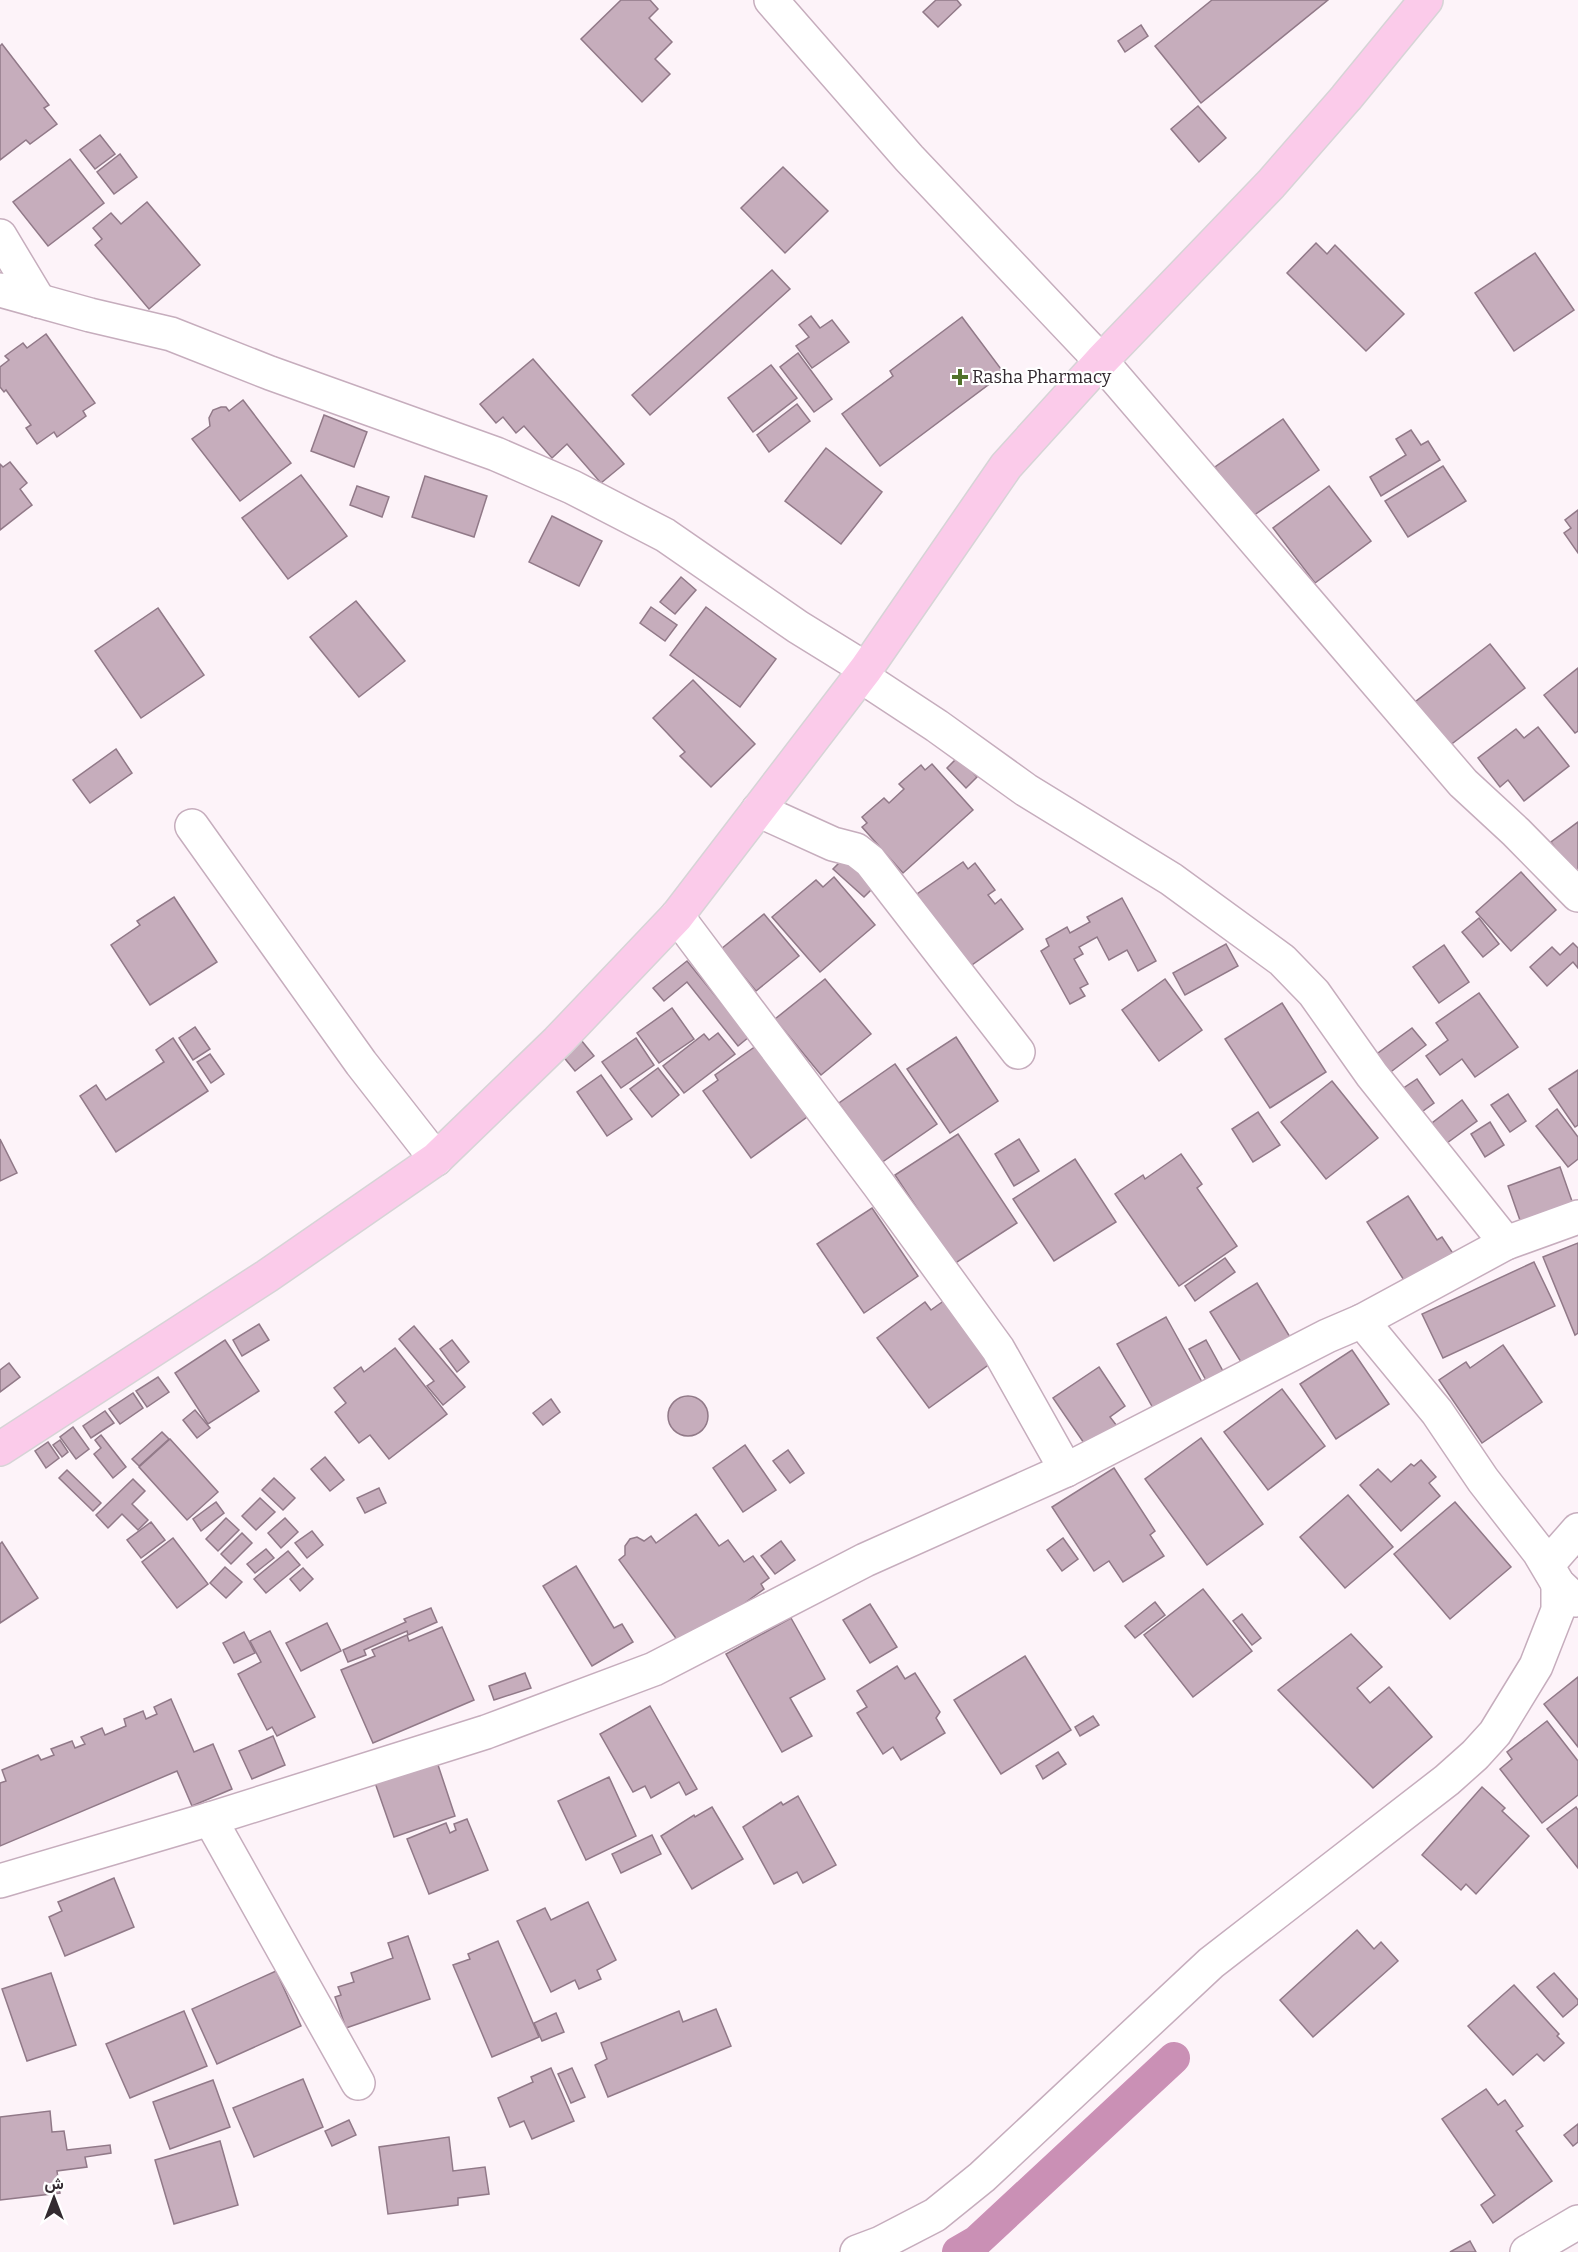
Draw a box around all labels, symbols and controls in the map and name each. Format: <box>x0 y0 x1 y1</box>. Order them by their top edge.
place label: Rasha Pharmacy <box>972 366 1112 388</box>
marker: Rasha Pharmacy <box>953 370 967 384</box>
north arrow <box>24 2168 84 2228</box>
text: ش <box>44 2174 64 2193</box>

